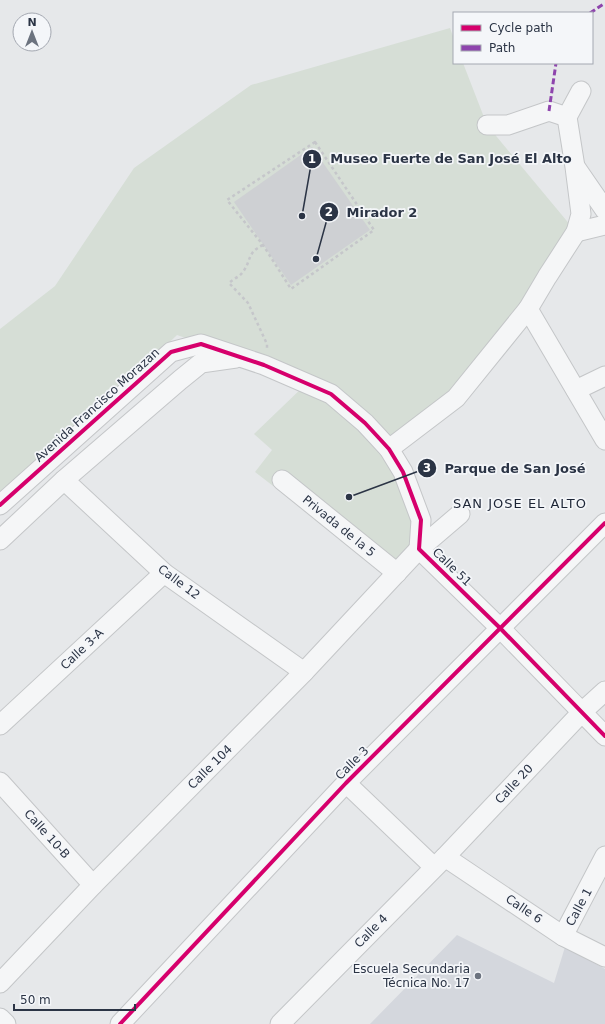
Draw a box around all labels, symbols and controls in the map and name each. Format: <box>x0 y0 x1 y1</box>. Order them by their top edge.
north arrow <box>12 12 52 52</box>
legend <box>453 12 593 64</box>
text: N <box>27 16 37 29</box>
text: Cycle path <box>489 21 553 35</box>
text: Path <box>489 41 515 55</box>
callout: Museo Fuerte de San José El Alto <box>302 146 580 171</box>
text: Museo Fuerte de San José El Alto <box>330 151 572 166</box>
text: 1 <box>308 152 316 166</box>
callout: Mirador 2 <box>319 199 426 224</box>
text: 2 <box>325 205 333 219</box>
text: Mirador 2 <box>347 205 417 220</box>
street label: Avenida Francisco Morazan <box>32 345 162 465</box>
callout: Parque de San José <box>417 456 594 481</box>
text: 3 <box>423 461 431 475</box>
text: Parque de San José <box>444 461 586 476</box>
street label: Privada de la 5 <box>300 492 378 560</box>
district label: SAN JOSE EL ALTO <box>453 496 587 511</box>
street label: Calle 51 <box>430 545 474 589</box>
street label: Calle 12 <box>155 562 203 602</box>
street label: Calle 3-A <box>58 625 107 672</box>
street label: Calle 104 <box>185 742 235 792</box>
street label: Calle 3 <box>332 743 372 783</box>
street label: Calle 20 <box>492 761 536 807</box>
street label: Calle 10-B <box>21 807 73 861</box>
street label: Calle 1 <box>563 886 595 928</box>
street label: Calle 6 <box>503 892 545 926</box>
street label: Calle 4 <box>352 911 390 951</box>
place label: Escuela Secundaria Técnica No. 17 <box>353 962 470 990</box>
marker: Escuela Secundaria Técnica No. 17 <box>473 971 483 981</box>
scale bar <box>14 986 135 1012</box>
text: 50 m <box>20 993 51 1007</box>

